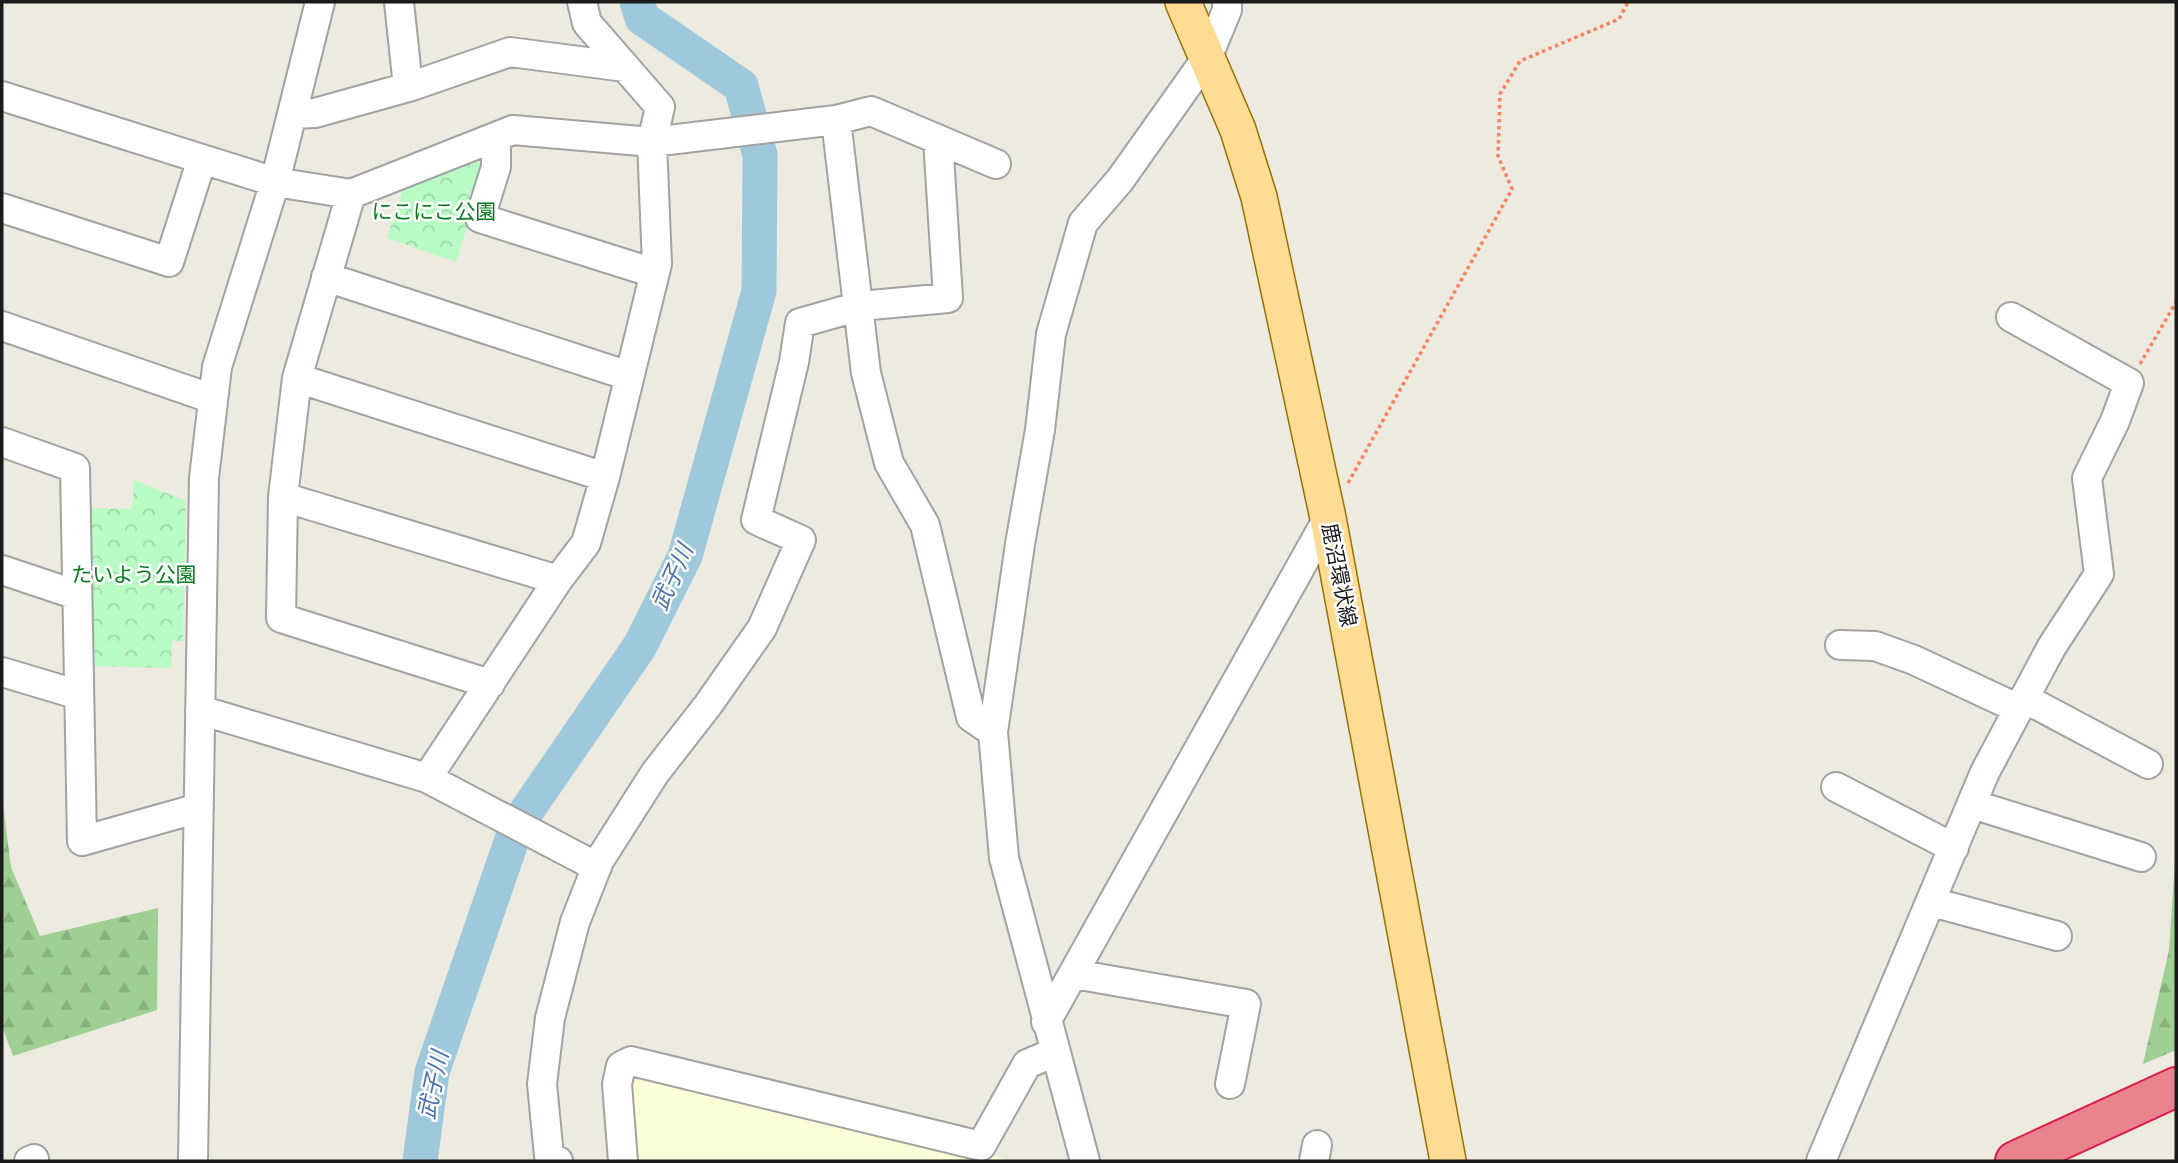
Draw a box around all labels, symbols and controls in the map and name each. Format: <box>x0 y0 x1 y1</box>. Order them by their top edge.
park label: にこにこ公園 <box>371 198 497 226</box>
street label: 鹿沼環状線 <box>1315 521 1363 629</box>
water label: 武子川 <box>644 537 702 615</box>
park label: たいよう公園 <box>71 561 197 589</box>
water label: 武子川 <box>411 1045 456 1122</box>

